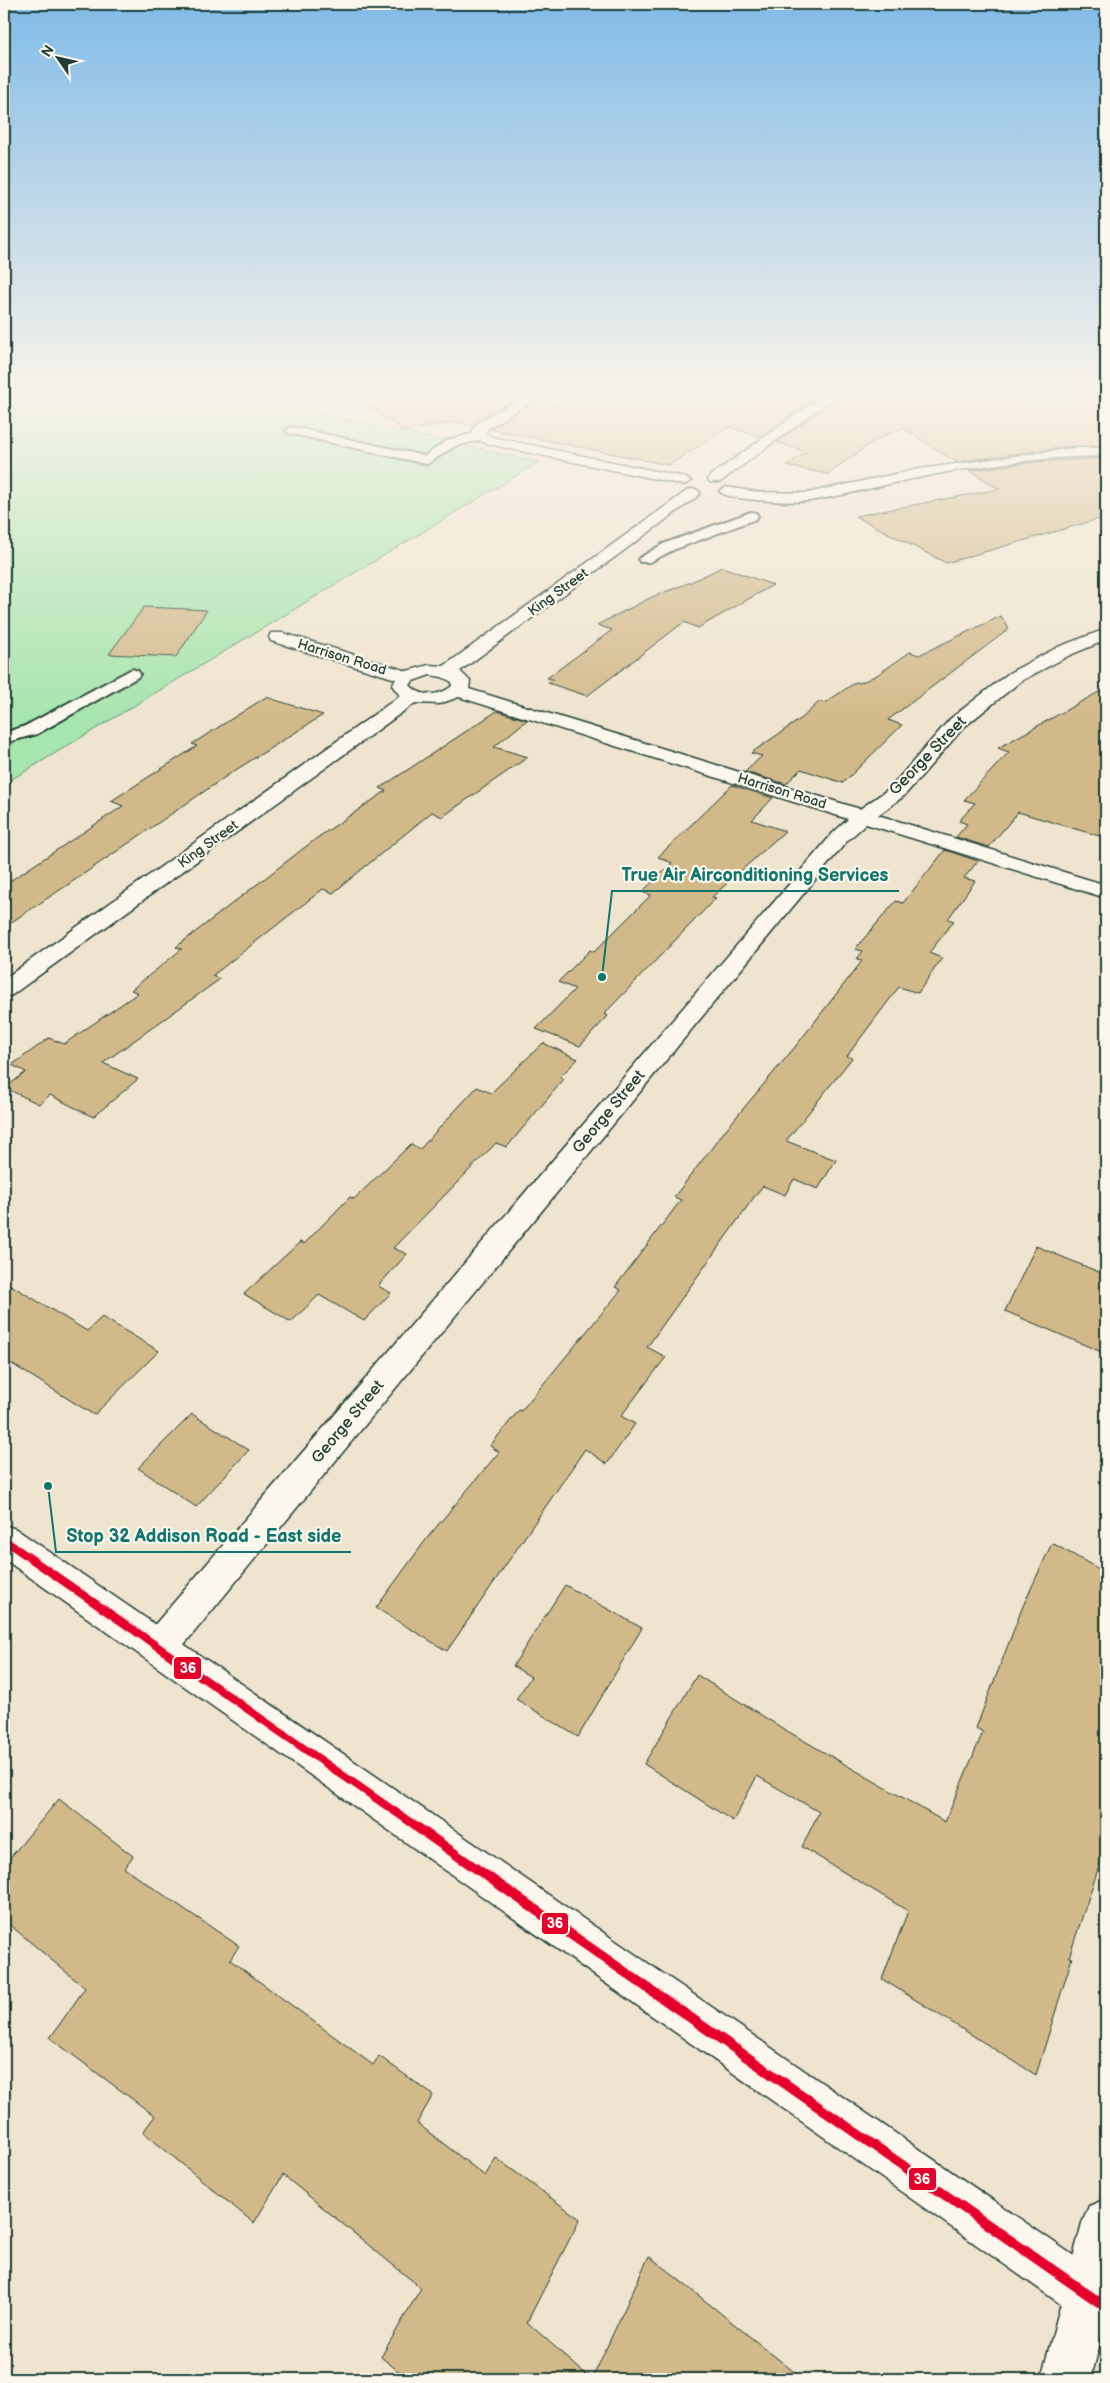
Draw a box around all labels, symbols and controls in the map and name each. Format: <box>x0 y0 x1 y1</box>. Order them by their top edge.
north arrow <box>32 32 82 82</box>
text: N <box>38 42 58 60</box>
street label: King Street <box>525 564 592 620</box>
street label: Harrison Road <box>296 635 388 679</box>
street label: George Street <box>885 712 971 800</box>
street label: Harrison Road <box>736 769 828 813</box>
street label: King Street <box>175 816 242 872</box>
callout: True Air Airconditioning Services <box>612 858 899 891</box>
text: True Air Airconditioning Services <box>622 865 889 886</box>
street label: George Street <box>569 1066 649 1157</box>
street label: George Street <box>308 1376 388 1467</box>
callout: Stop 32 Addison Road - East side <box>56 1519 351 1552</box>
text: Stop 32 Addison Road - East side <box>67 1526 341 1547</box>
line badge: 36 <box>173 1656 202 1680</box>
text: 36 <box>180 1660 196 1677</box>
line badge: 36 <box>541 1912 569 1935</box>
text: 36 <box>547 1915 563 1932</box>
line badge: 36 <box>908 2167 937 2191</box>
text: 36 <box>914 2171 930 2188</box>

